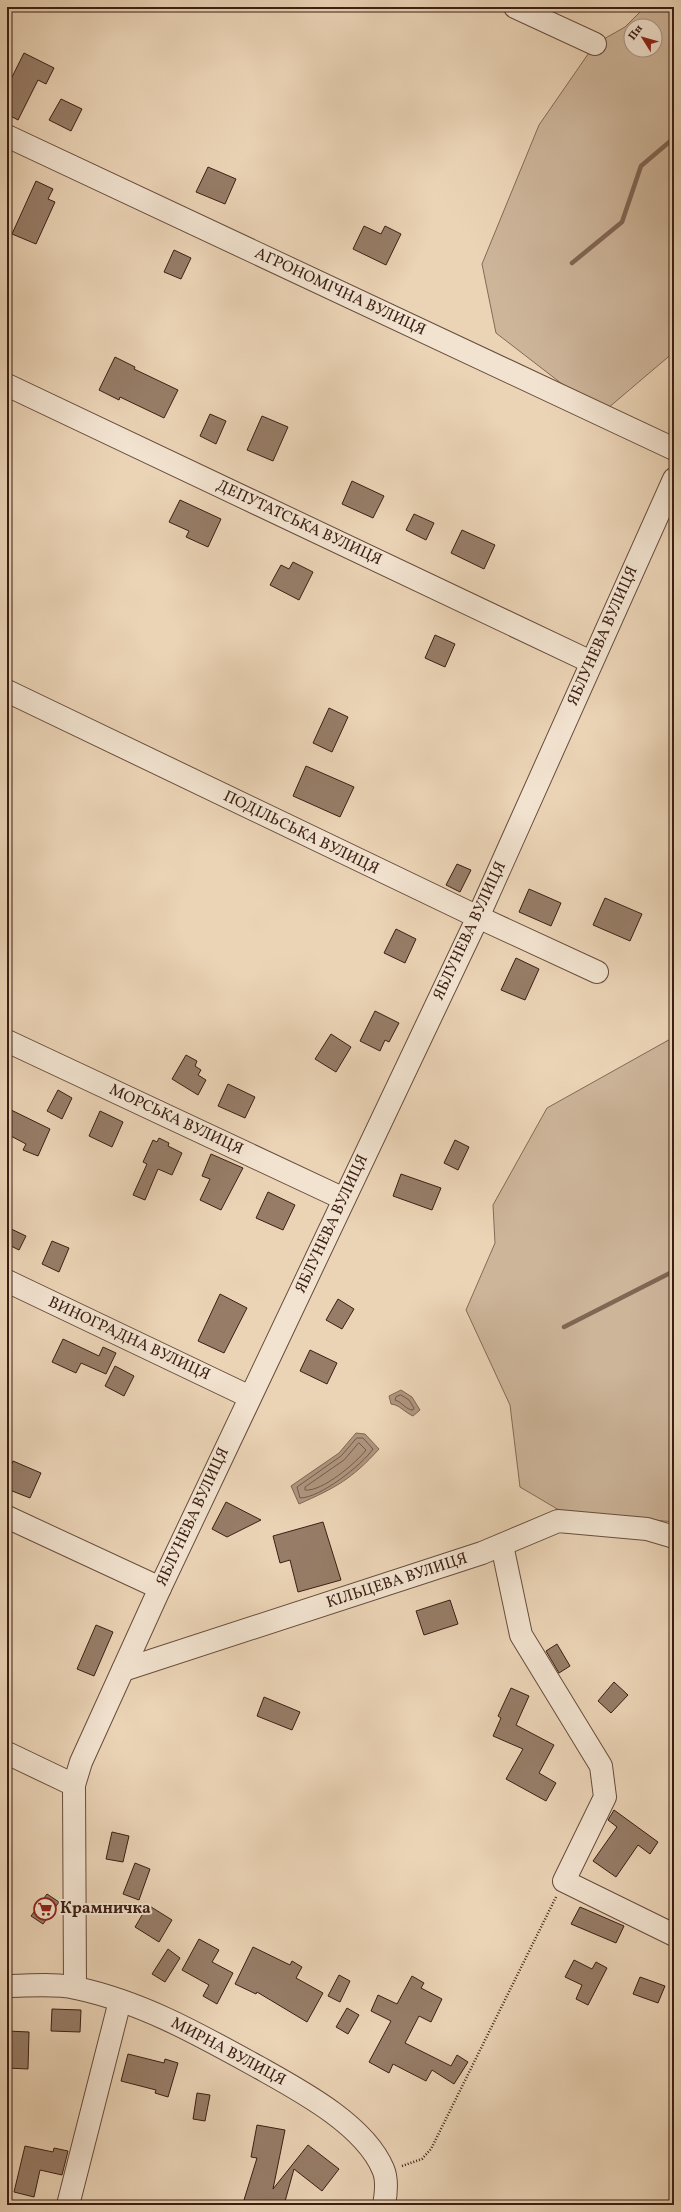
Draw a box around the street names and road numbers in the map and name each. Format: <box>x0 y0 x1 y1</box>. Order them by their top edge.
street label: АГРОНОМІЧНА ВУЛИЦЯ <box>251 243 429 341</box>
street label: ДЕПУТАТСЬКА ВУЛИЦЯ <box>212 475 386 571</box>
street label: ЯБЛУНЕВА ВУЛИЦЯ <box>562 563 644 709</box>
street label: ПОДІЛЬСЬКА ВУЛИЦЯ <box>219 786 383 880</box>
street label: ЯБЛУНЕВА ВУЛИЦЯ <box>428 858 512 1004</box>
street label: МОРСЬКА ВУЛИЦЯ <box>105 1079 247 1161</box>
street label: ЯБЛУНЕВА ВУЛИЦЯ <box>290 1151 374 1297</box>
street label: ВИНОГРАДНА ВУЛИЦЯ <box>44 1292 214 1386</box>
street label: ЯБЛУНЕВА ВУЛИЦЯ <box>151 1444 235 1590</box>
street label: КІЛЬЦЕВА ВУЛИЦЯ <box>323 1548 471 1614</box>
street label: МИРНА ВУЛИЦЯ <box>167 2012 289 2092</box>

